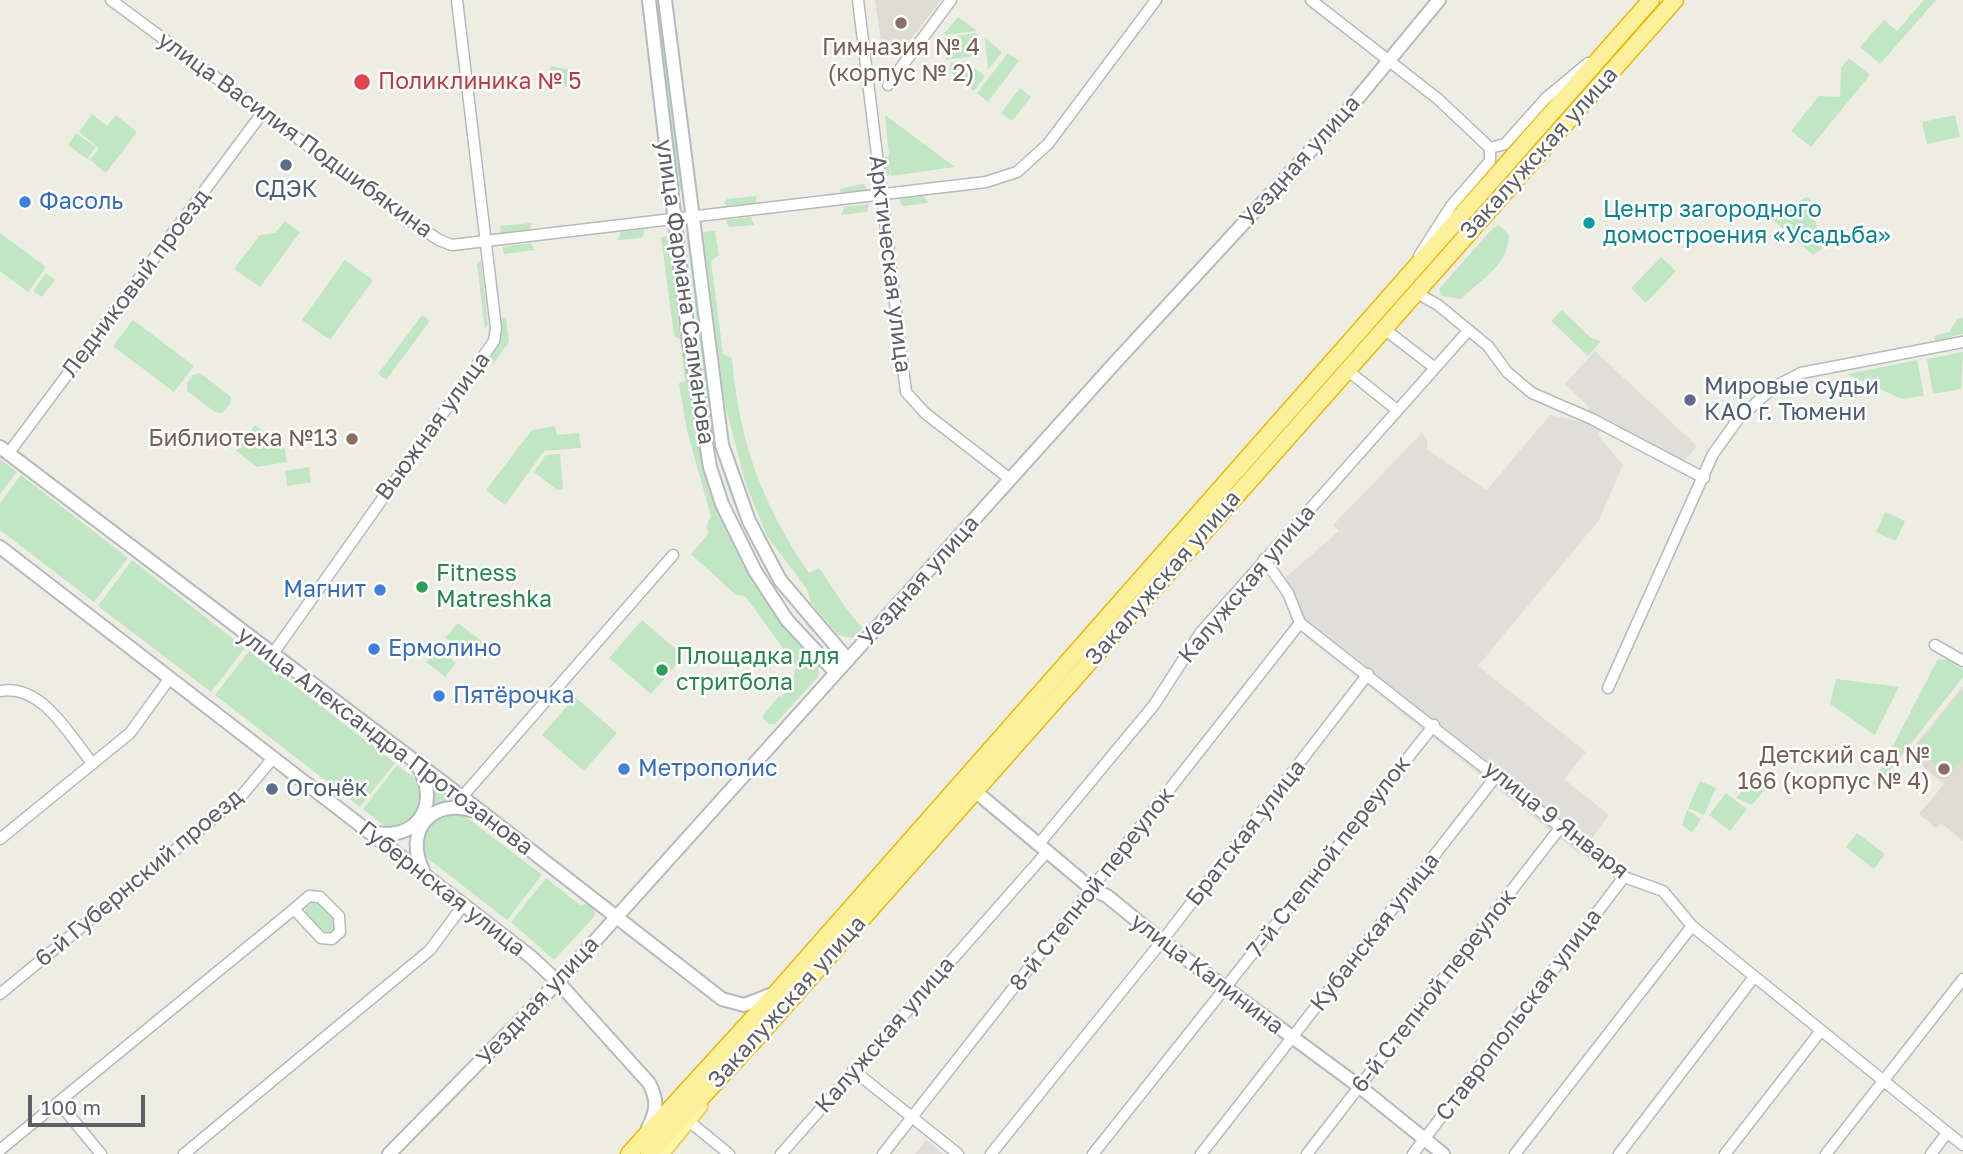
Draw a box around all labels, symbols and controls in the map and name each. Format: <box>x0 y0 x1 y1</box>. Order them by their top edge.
marker: Гимназия № 4 (корпус № 2) <box>893 15 909 31</box>
street label: улица Василия Подшибякина <box>152 26 438 244</box>
place label: Гимназия № 4 (корпус № 2) <box>822 34 980 88</box>
street label: Закалужская улица <box>1454 61 1624 245</box>
place label: Поликлиника № 5 <box>378 68 582 96</box>
marker: Поликлиника № 5 <box>352 72 372 92</box>
street label: Уездная улица <box>1234 90 1366 232</box>
street label: улица Фармана Салманова <box>650 138 720 446</box>
street label: Арктическая улица <box>863 154 917 374</box>
marker: СДЭК <box>278 157 294 173</box>
place label: СДЭК <box>254 176 318 204</box>
street label: Ледниковый проезд <box>56 183 216 383</box>
place label: Фасоль <box>39 188 123 216</box>
marker: Фасоль <box>17 194 33 210</box>
place label: Центр загородного домостроения «Усадьба» <box>1603 196 1891 250</box>
marker: Центр загородного домостроения «Усадьба» <box>1581 215 1597 231</box>
street label: Вьюжная улица <box>370 346 496 506</box>
place label: Мировые судьи КАО г. Тюмени <box>1704 373 1879 427</box>
marker: Мировые судьи КАО г. Тюмени <box>1682 392 1698 408</box>
place label: Библиотека №13 <box>148 425 338 453</box>
marker: Библиотека №13 <box>344 431 360 447</box>
street label: Закалужская улица <box>1079 485 1247 671</box>
street label: Калужская улица <box>1173 499 1321 669</box>
street label: Уездная улица <box>853 510 985 652</box>
place label: Fitness Matreshka <box>436 560 552 614</box>
place label: Магнит <box>283 576 366 604</box>
marker: Fitness Matreshka <box>414 579 430 595</box>
marker: Магнит <box>372 582 388 598</box>
street label: улица Александра Протозанова <box>231 621 539 861</box>
place label: Ермолино <box>388 635 502 663</box>
marker: Ермолино <box>366 641 382 657</box>
place label: Площадка для стритбола <box>676 643 840 697</box>
marker: Площадка для стритбола <box>654 662 670 678</box>
place label: Пятёрочка <box>453 682 574 710</box>
marker: Пятёрочка <box>431 688 447 704</box>
place label: Детский сад № 166 (корпус № 4) <box>1738 742 1930 796</box>
street label: 7-й Степной переулок <box>1241 750 1417 964</box>
street label: Братская улица <box>1180 754 1312 912</box>
place label: Метрополис <box>638 755 777 783</box>
street label: улица 9 Января <box>1478 755 1634 885</box>
marker: Метрополис <box>616 761 632 777</box>
marker: Детский сад № 166 (корпус № 4) <box>1936 761 1952 777</box>
place label: Огонёк <box>286 775 368 803</box>
marker: Огонёк <box>264 781 280 797</box>
street label: 8-й Степной переулок <box>1004 782 1180 996</box>
street label: 6-й Губернский проезд <box>30 783 248 973</box>
street label: Губернская улица <box>353 815 531 963</box>
street label: Кубанская улица <box>1305 847 1445 1017</box>
street label: 6-й Степной переулок <box>1346 884 1522 1098</box>
street label: Ставропольская улица <box>1430 904 1608 1126</box>
street label: улица Калинина <box>1125 907 1289 1041</box>
street label: Закалужская улица <box>702 910 872 1094</box>
street label: Уездная улица <box>471 931 605 1071</box>
street label: Калужская улица <box>810 951 960 1119</box>
scale bar <box>32 1080 149 1124</box>
text: 100 m <box>41 1094 101 1120</box>

